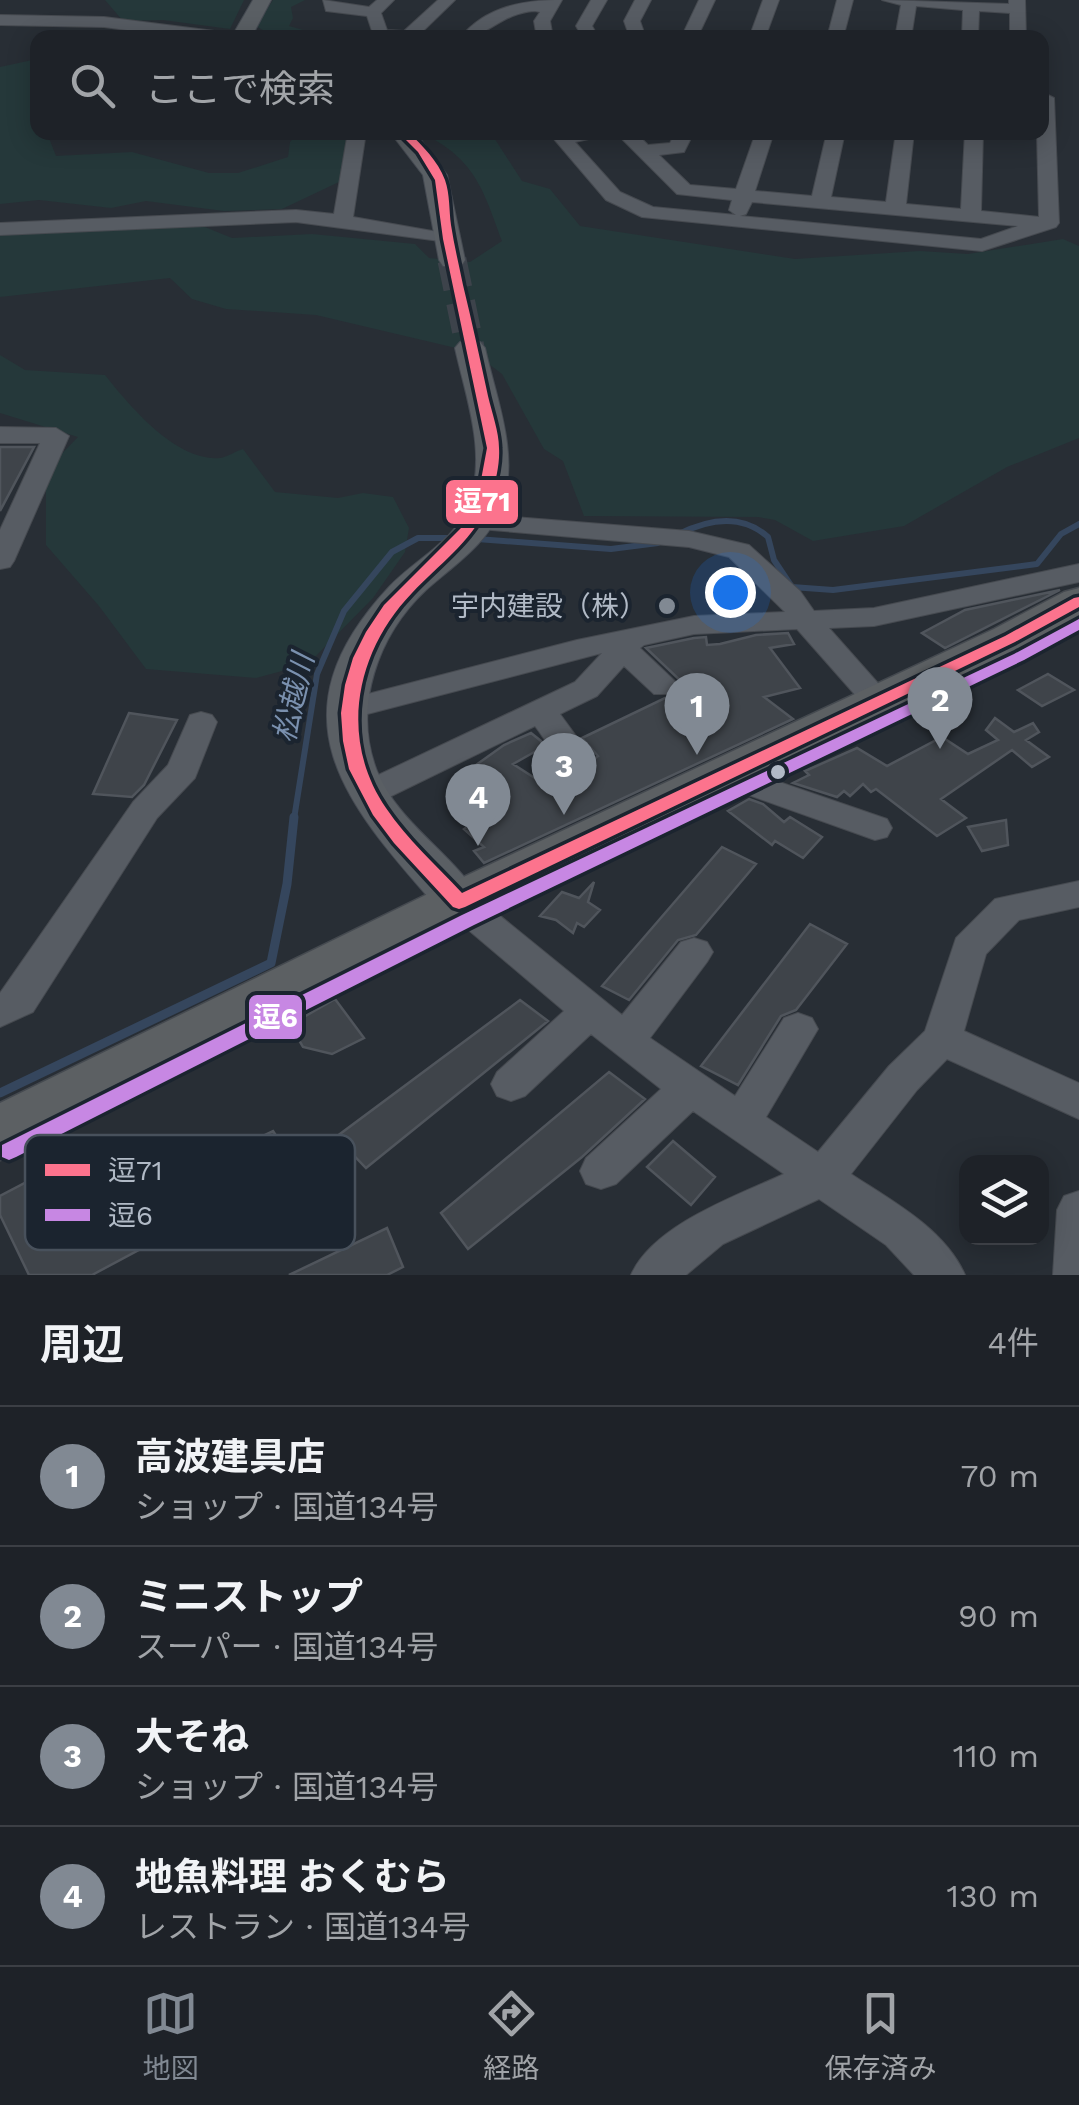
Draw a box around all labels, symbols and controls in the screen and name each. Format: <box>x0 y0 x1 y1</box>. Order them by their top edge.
search box <box>30 30 1049 140</box>
icon: search <box>65 58 120 113</box>
text: ここで検索 <box>145 67 335 111</box>
line badge: 逗71 <box>444 478 520 526</box>
text: 逗71 <box>453 485 511 518</box>
your location <box>705 567 756 618</box>
place label: 宇内建設（株） <box>451 590 647 623</box>
marker: 宇内建設（株） <box>656 595 678 617</box>
water label: 松越川 <box>266 647 321 746</box>
pin: 2 <box>908 666 972 749</box>
pin: 1 <box>664 672 730 755</box>
pin: 3 <box>532 732 596 815</box>
unlabelled marker <box>768 762 788 782</box>
pin: 4 <box>446 764 510 846</box>
line badge: 逗6 <box>247 993 304 1041</box>
text: 逗6 <box>252 1001 298 1034</box>
legend <box>25 1135 355 1250</box>
text: 逗71 <box>108 1154 163 1187</box>
map controls <box>959 1155 1049 1245</box>
button: layers <box>959 1155 1049 1245</box>
text: 逗6 <box>108 1199 153 1232</box>
text: 周辺 <box>40 1320 124 1369</box>
text: 4件 <box>987 1324 1039 1362</box>
text: 高波建具店 <box>135 1435 325 1479</box>
text: 1 <box>66 1457 79 1495</box>
text: 70 m <box>960 1457 1039 1495</box>
text: ショップ · 国道134号 <box>135 1488 439 1526</box>
text: ミニストップ <box>135 1575 363 1619</box>
text: 2 <box>63 1597 82 1635</box>
text: 90 m <box>958 1597 1039 1635</box>
text: スーパー · 国道134号 <box>135 1628 438 1666</box>
text: 大そね <box>135 1715 249 1759</box>
text: 3 <box>63 1737 82 1775</box>
text: 110 m <box>953 1737 1039 1775</box>
text: ショップ · 国道134号 <box>135 1768 439 1806</box>
text: 地魚料理 おくむら <box>135 1855 450 1899</box>
text: 4 <box>62 1877 83 1915</box>
text: 130 m <box>947 1877 1039 1915</box>
text: レストラン · 国道134号 <box>135 1908 471 1946</box>
tab: 地図 <box>142 1986 199 2086</box>
tab: 経路 <box>483 1986 540 2086</box>
tab: 保存済み <box>824 1986 937 2086</box>

